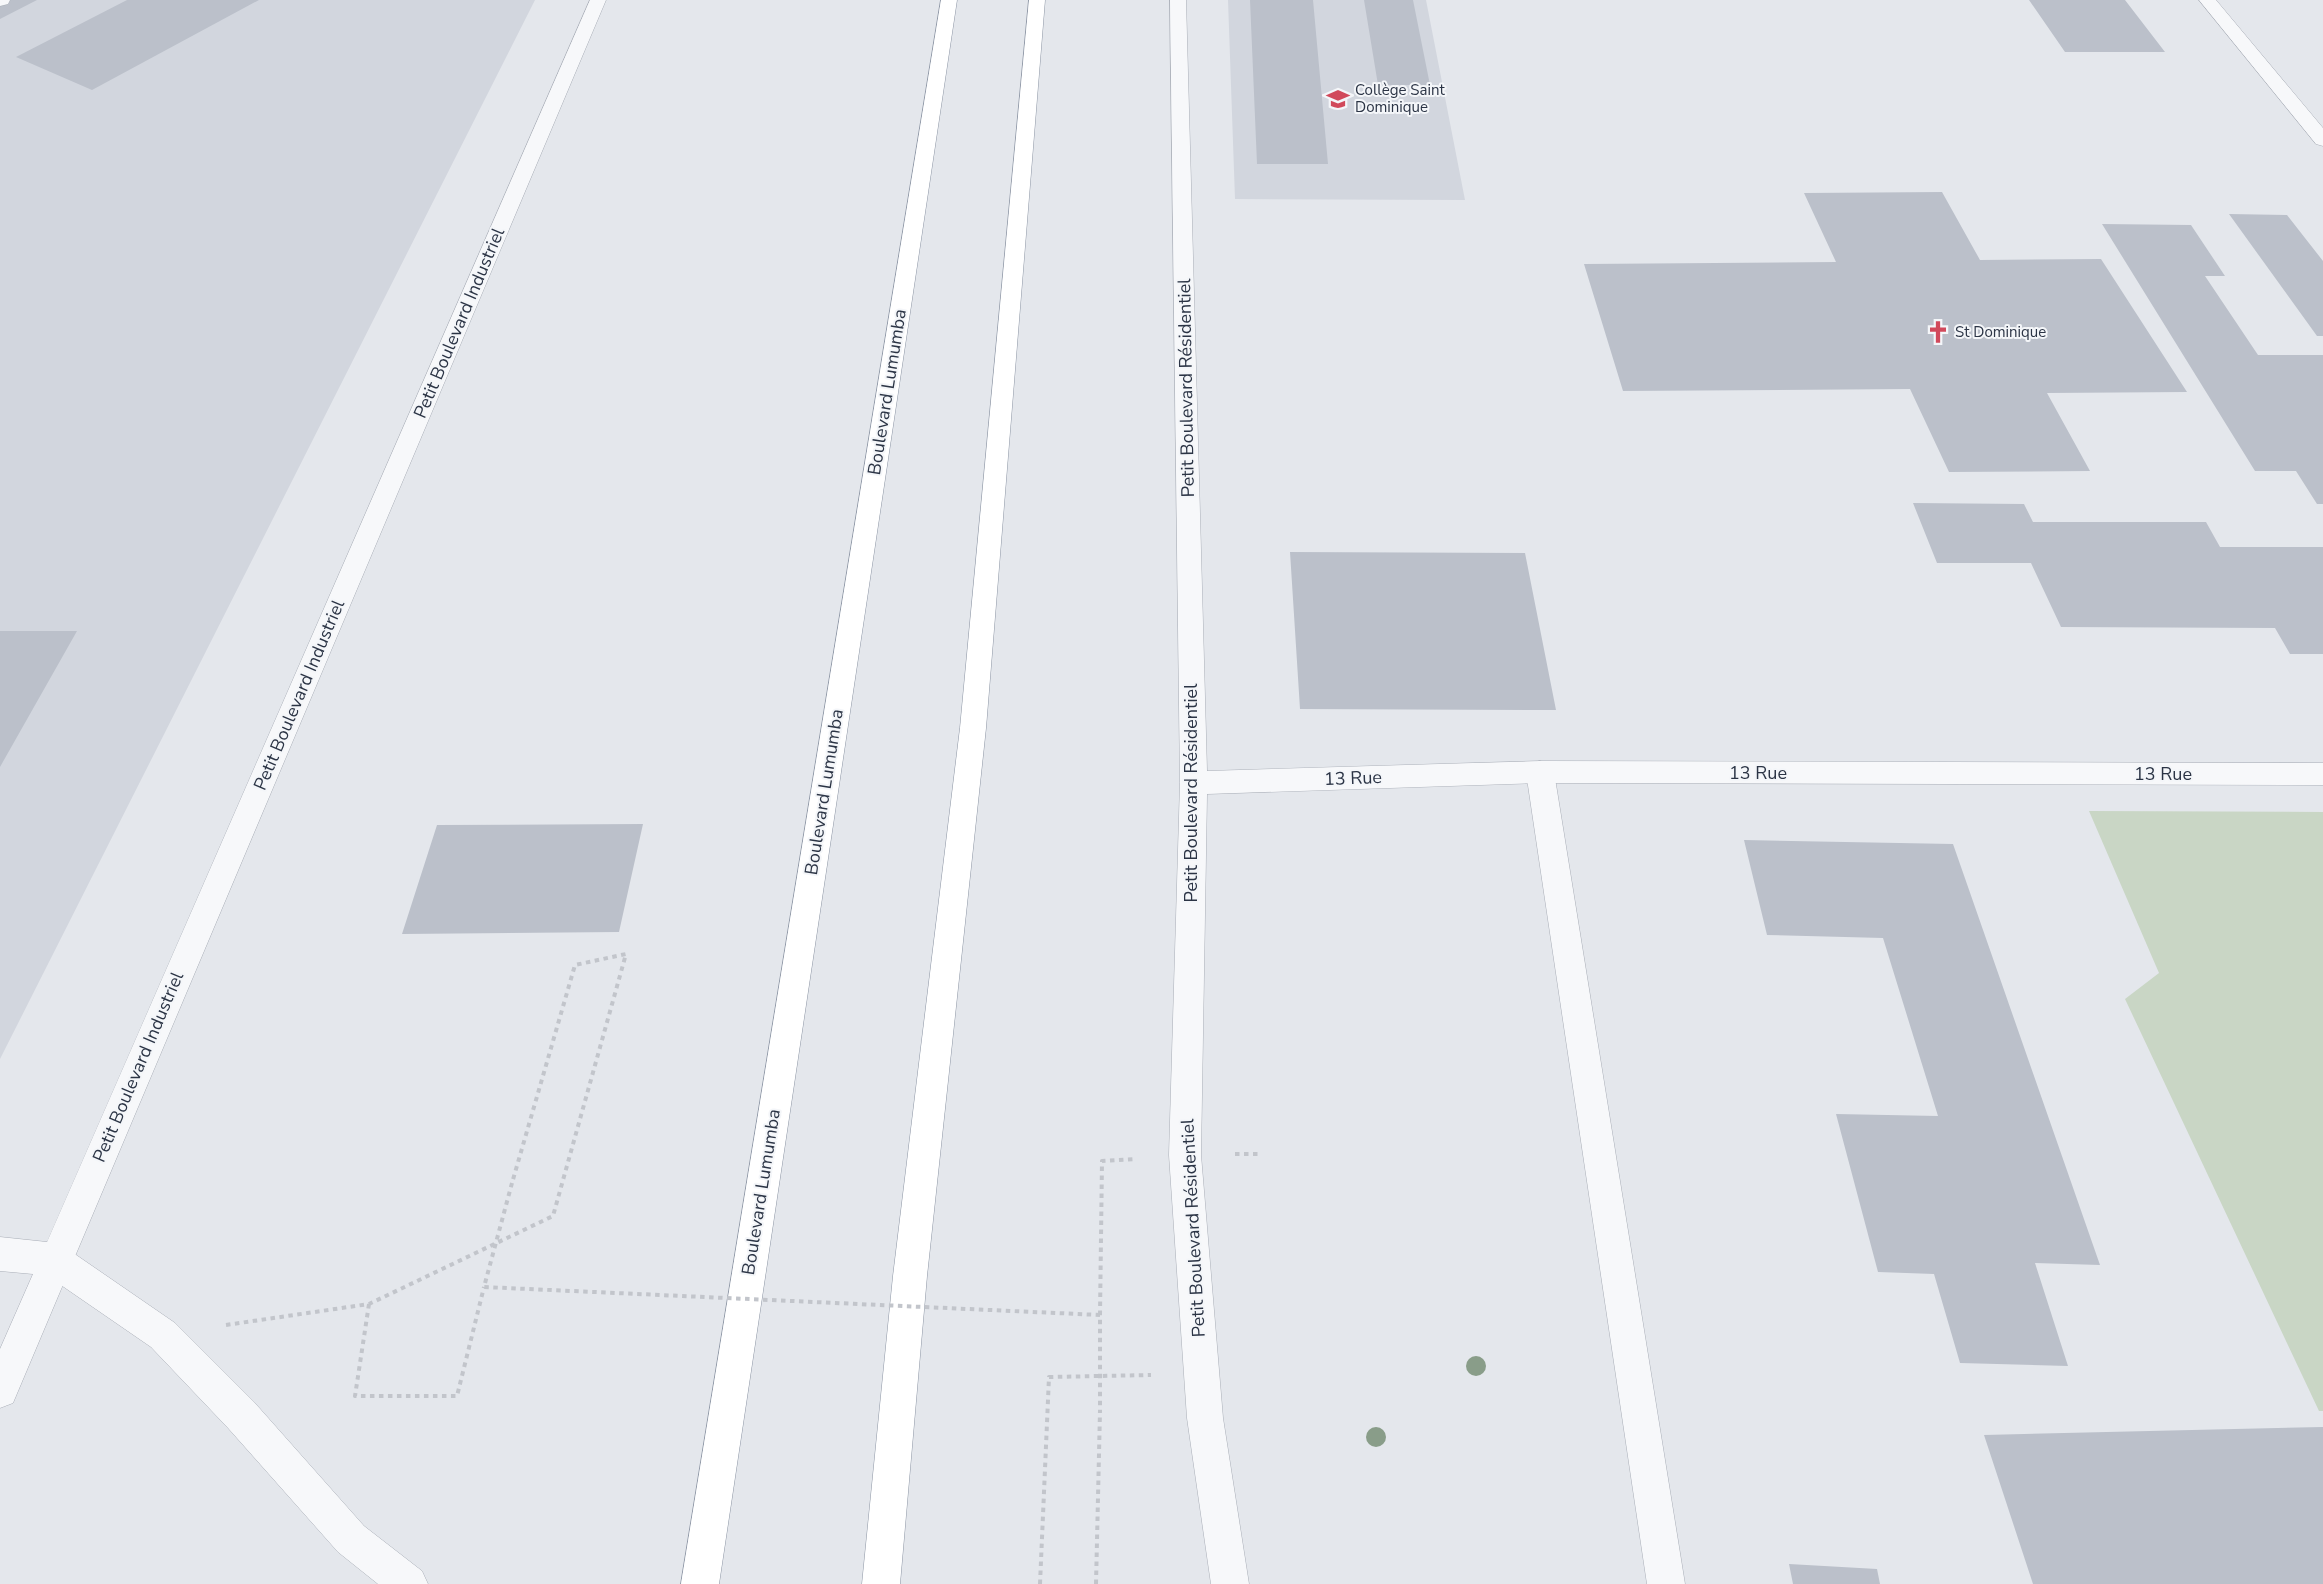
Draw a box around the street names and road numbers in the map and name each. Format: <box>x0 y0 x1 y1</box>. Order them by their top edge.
street label: Petit Boulevard Industriel <box>408 223 510 422</box>
street label: Petit Boulevard Résidentiel <box>1172 278 1200 498</box>
street label: Boulevard Lumumba <box>862 307 912 477</box>
street label: Petit Boulevard Industriel <box>248 595 350 794</box>
street label: Petit Boulevard Résidentiel <box>1179 683 1203 902</box>
street label: Boulevard Lumumba <box>799 707 849 877</box>
street label: 13 Rue <box>1729 761 1787 785</box>
street label: 13 Rue <box>2134 762 2192 786</box>
street label: 13 Rue <box>1324 765 1382 791</box>
street label: Petit Boulevard Industriel <box>87 967 189 1166</box>
street label: Boulevard Lumumba <box>736 1107 786 1277</box>
street label: Petit Boulevard Résidentiel <box>1175 1117 1211 1338</box>

